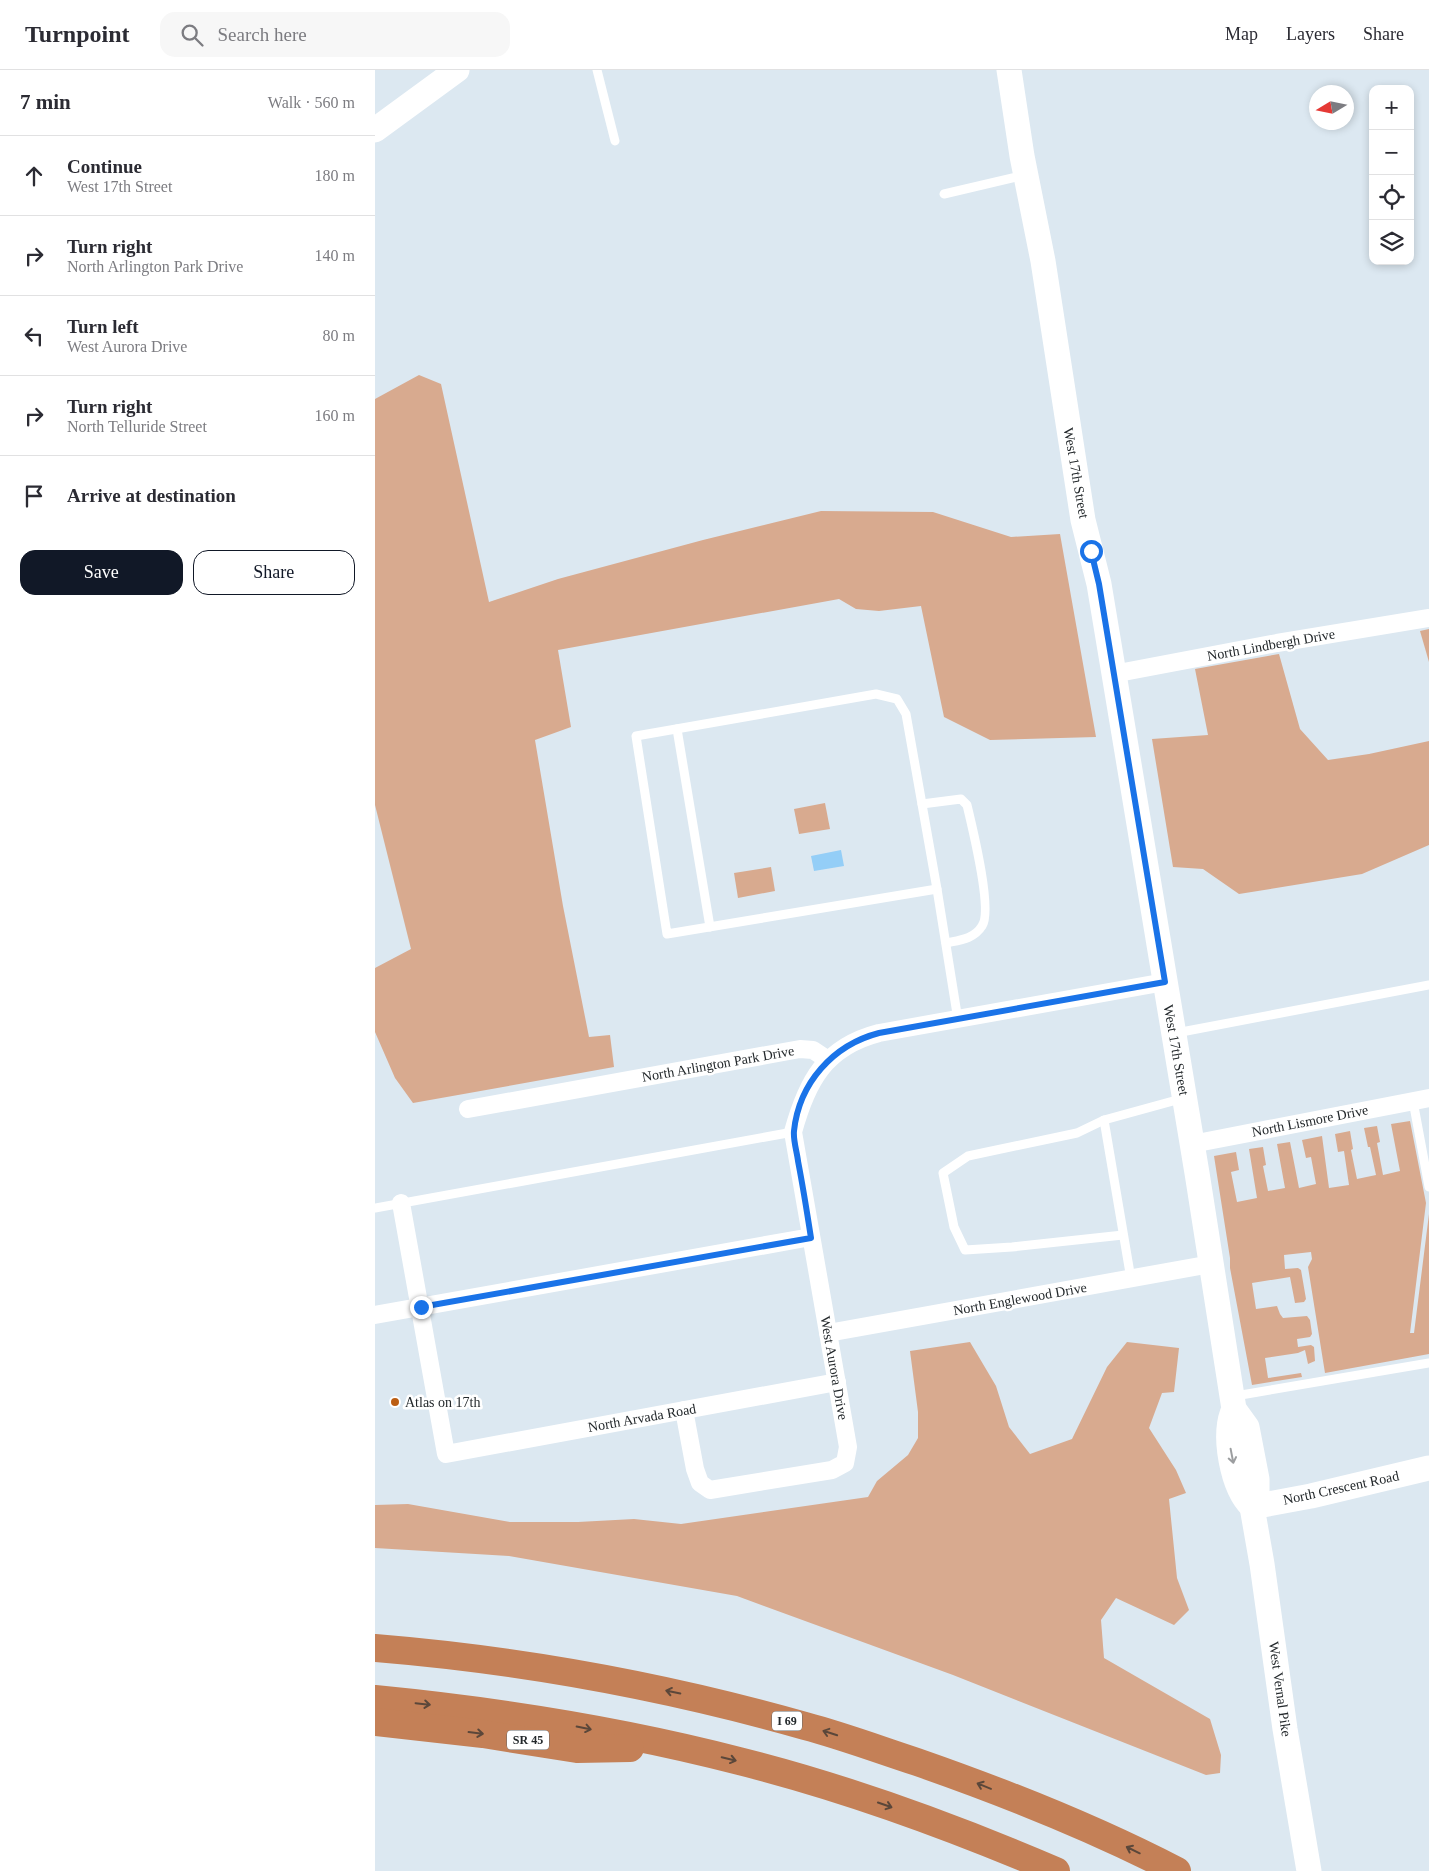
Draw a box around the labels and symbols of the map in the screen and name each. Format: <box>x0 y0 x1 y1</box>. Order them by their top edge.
north arrow <box>1309 85 1354 130</box>
street label: West 17th Street <box>1061 426 1091 520</box>
route start <box>1080 540 1103 563</box>
street label: North Lindbergh Drive <box>1206 626 1336 664</box>
street label: West 17th Street <box>1161 1003 1191 1097</box>
street label: North Arlington Park Drive <box>641 1043 795 1085</box>
street label: North Lismore Drive <box>1251 1102 1369 1140</box>
street label: North Englewood Drive <box>952 1280 1088 1318</box>
route end <box>410 1296 433 1319</box>
street label: West Aurora Drive <box>817 1315 851 1421</box>
place label: Atlas on 17th <box>405 1395 480 1410</box>
marker: Atlas on 17th <box>389 1396 401 1408</box>
street label: North Arvada Road <box>587 1401 697 1435</box>
one-way arrow <box>1227 1448 1237 1464</box>
street label: North Crescent Road <box>1282 1468 1400 1508</box>
street label: West Vernal Pike <box>1266 1641 1294 1737</box>
one-way arrow <box>665 1687 681 1696</box>
one-way arrow <box>415 1699 431 1709</box>
road number: I 69 <box>772 1712 802 1730</box>
one-way arrow <box>576 1723 592 1733</box>
one-way arrow <box>467 1728 483 1738</box>
one-way arrow <box>822 1728 838 1738</box>
road number: SR 45 <box>507 1730 549 1750</box>
one-way arrow <box>721 1755 737 1764</box>
one-way arrow <box>977 1780 992 1790</box>
one-way arrow <box>876 1801 892 1810</box>
one-way arrow <box>1126 1844 1141 1854</box>

